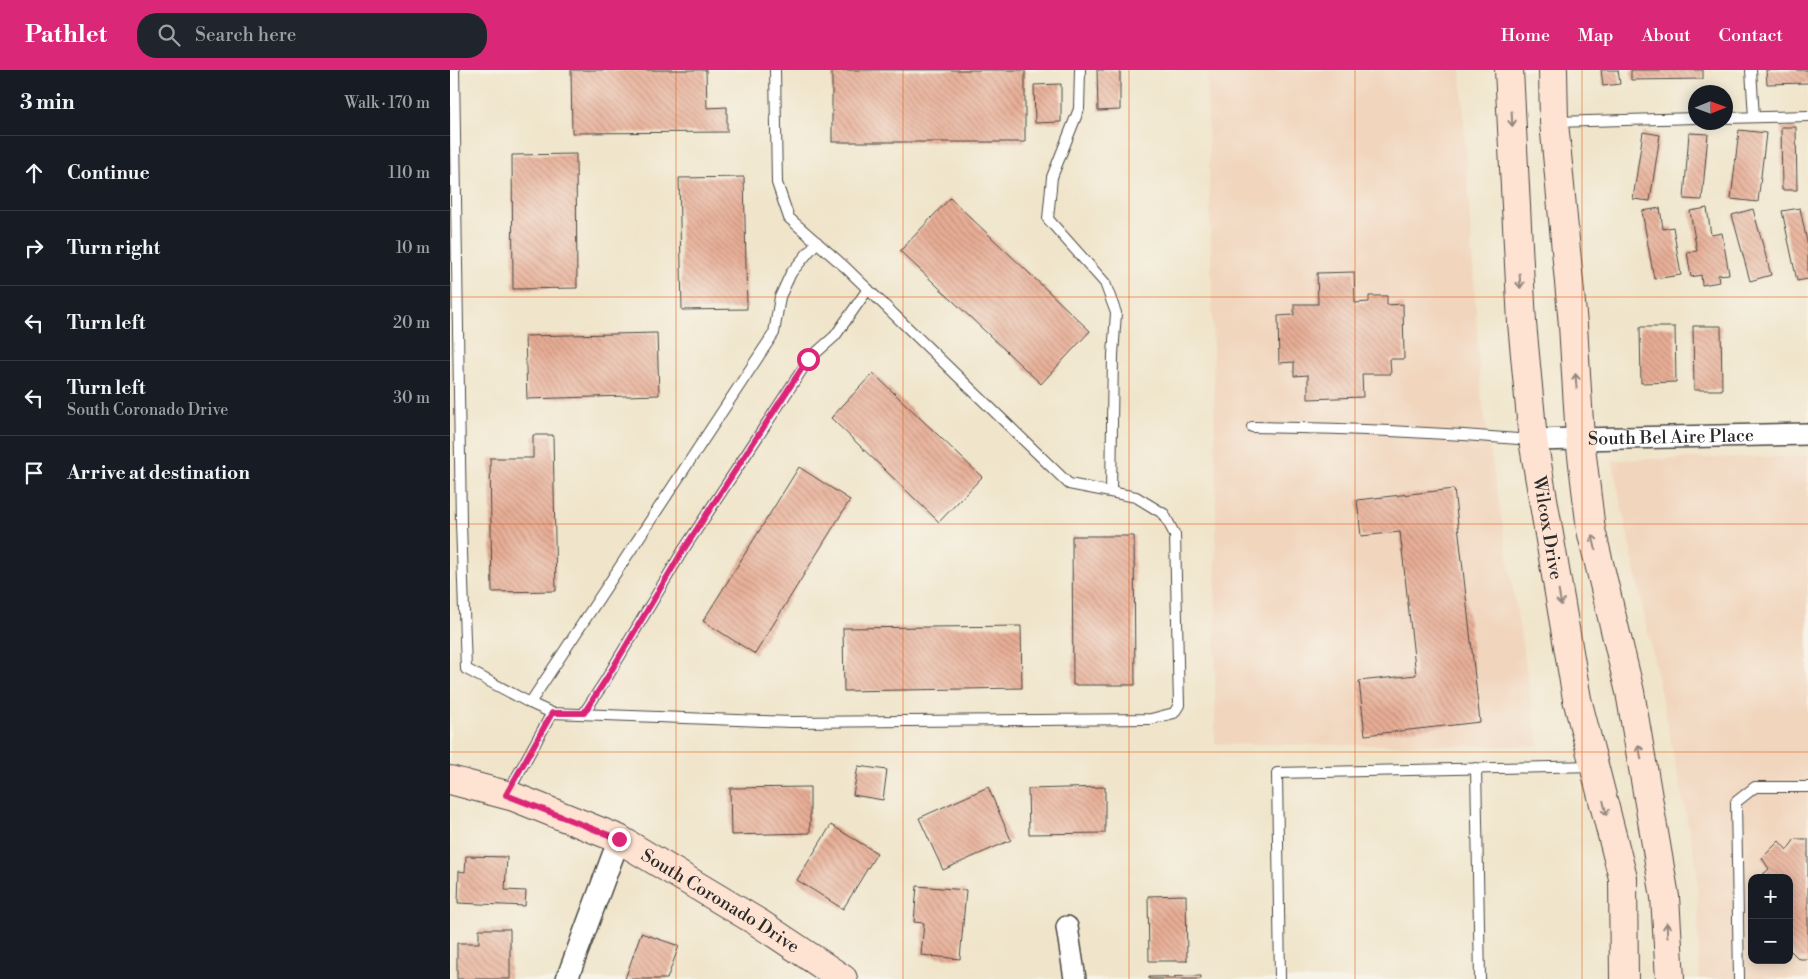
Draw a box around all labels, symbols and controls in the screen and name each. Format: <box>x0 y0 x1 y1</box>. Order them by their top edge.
search box <box>137 13 487 58</box>
text: Pathlet <box>25 20 107 50</box>
icon: search <box>155 21 183 49</box>
text: Search here <box>195 23 296 47</box>
text: Home <box>1501 24 1550 47</box>
text: Map <box>1578 24 1614 47</box>
text: About <box>1642 24 1691 47</box>
text: Contact <box>1719 24 1783 47</box>
north arrow <box>1688 85 1733 130</box>
text: 3 min <box>20 90 75 116</box>
text: Walk · 170 m <box>344 93 430 113</box>
one-way arrow <box>1507 110 1516 126</box>
icon: ahead <box>20 159 48 187</box>
text: Continue <box>67 161 150 185</box>
text: 110 m <box>388 163 430 183</box>
icon: right <box>20 234 48 262</box>
text: Turn right <box>67 236 160 260</box>
text: 10 m <box>396 238 430 258</box>
one-way arrow <box>1516 273 1525 289</box>
icon: left <box>20 309 48 337</box>
text: Turn left <box>67 311 146 335</box>
text: 20 m <box>393 313 430 333</box>
route start <box>797 348 820 371</box>
one-way arrow <box>1572 373 1581 389</box>
text: Turn left <box>67 376 146 400</box>
icon: left <box>20 384 48 412</box>
text: 30 m <box>393 388 430 408</box>
text: South Coronado Drive <box>67 400 228 420</box>
street label: South Bel Aire Place <box>1588 424 1754 450</box>
icon: arrive <box>20 459 48 487</box>
text: Arrive at destination <box>67 461 250 485</box>
street label: Wilcox Drive <box>1528 473 1568 581</box>
one-way arrow <box>1589 535 1598 551</box>
one-way arrow <box>1556 590 1566 606</box>
one-way arrow <box>1634 745 1644 761</box>
one-way arrow <box>1601 800 1611 816</box>
route end <box>608 828 631 851</box>
street label: South Coronado Drive <box>637 843 804 958</box>
map controls <box>1748 874 1793 964</box>
button: + <box>1748 874 1793 919</box>
button: − <box>1748 919 1793 964</box>
one-way arrow <box>1662 923 1671 939</box>

